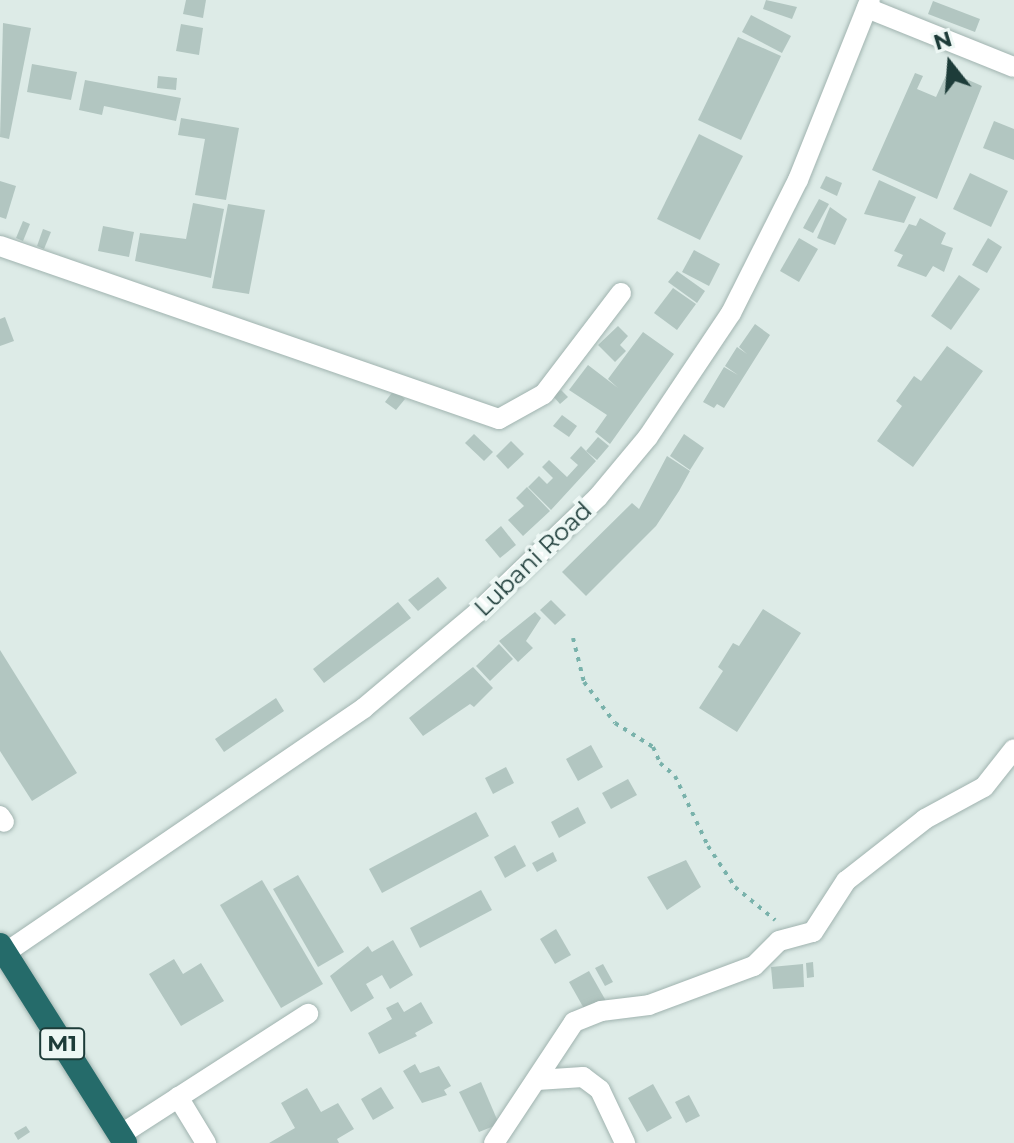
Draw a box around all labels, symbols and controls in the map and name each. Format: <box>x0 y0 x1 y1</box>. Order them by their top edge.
north arrow <box>910 24 990 104</box>
text: N <box>930 25 955 56</box>
street label: Lubani Road <box>468 496 598 622</box>
road number: M1 <box>38 1026 86 1062</box>

